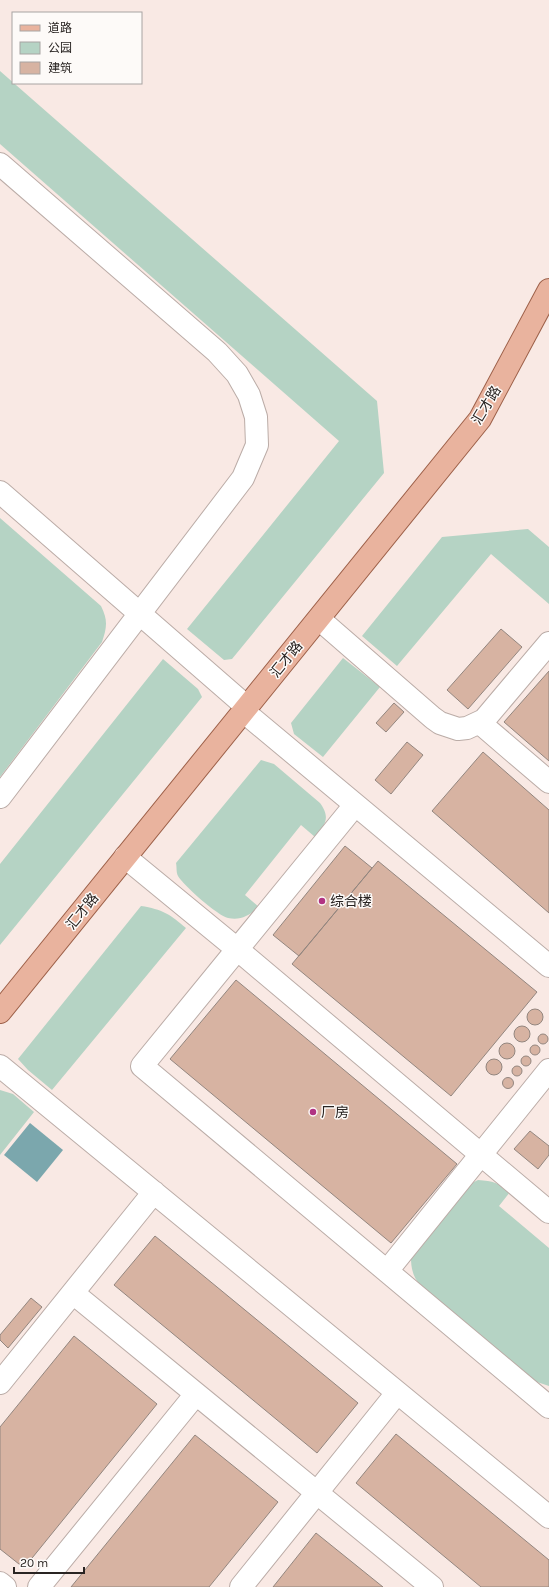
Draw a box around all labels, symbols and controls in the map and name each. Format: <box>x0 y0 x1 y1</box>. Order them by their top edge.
legend <box>12 12 142 84</box>
text: 道路 <box>48 21 72 35</box>
text: 公园 <box>48 41 72 55</box>
text: 建筑 <box>48 61 72 75</box>
street label: 汇才路 <box>468 383 505 428</box>
street label: 汇才路 <box>267 638 306 681</box>
street label: 汇才路 <box>63 890 102 933</box>
place label: 综合楼 <box>330 893 372 910</box>
marker: 综合楼 <box>317 896 327 906</box>
place label: 厂房 <box>321 1104 349 1121</box>
marker: 厂房 <box>308 1107 318 1117</box>
scale bar <box>14 1549 84 1575</box>
text: 20 m <box>20 1556 48 1570</box>

